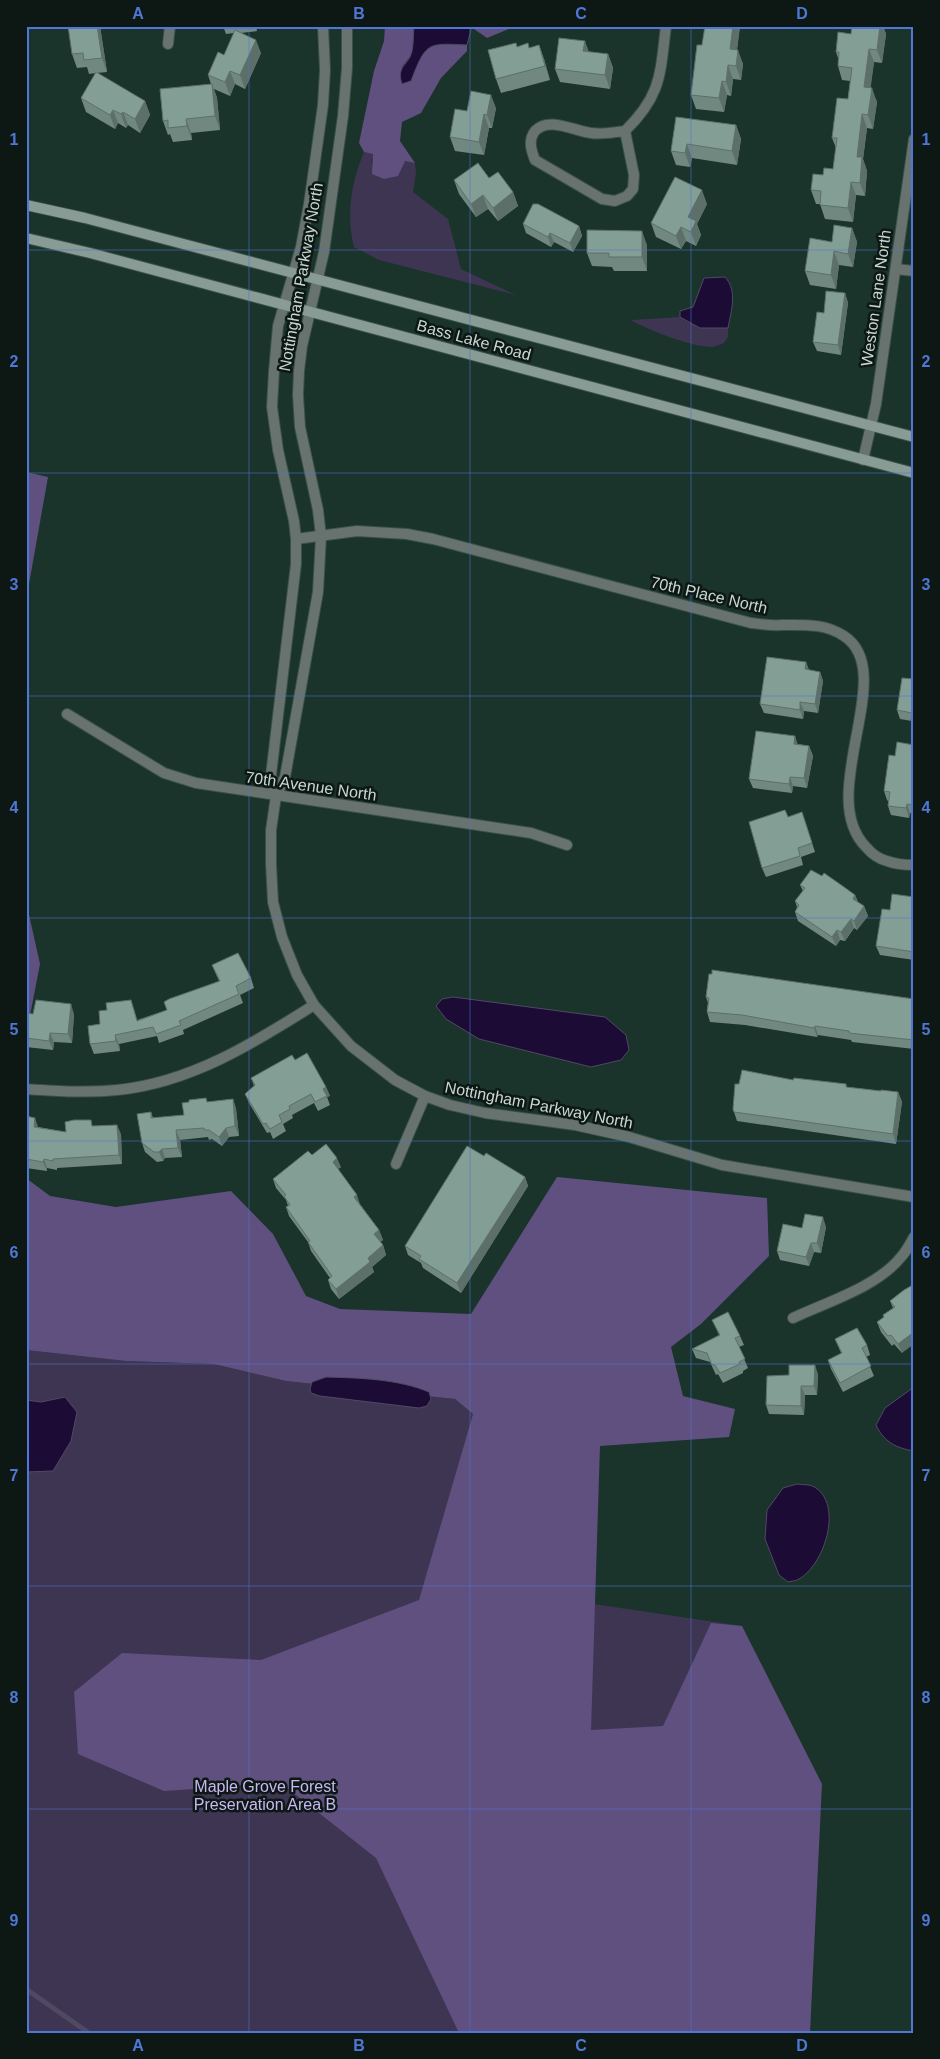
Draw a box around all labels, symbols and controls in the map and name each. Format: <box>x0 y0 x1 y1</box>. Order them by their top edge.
text: A <box>132 5 144 22</box>
text: B <box>353 5 365 22</box>
text: C <box>575 5 587 22</box>
text: D <box>796 5 808 22</box>
text: 1 <box>10 131 19 148</box>
text: 1 <box>922 131 931 148</box>
street label: Nottingham Parkway North <box>276 181 326 373</box>
street label: Weston Lane North <box>858 229 894 367</box>
street label: Bass Lake Road <box>415 317 533 363</box>
text: 2 <box>10 353 19 370</box>
text: 2 <box>922 353 931 370</box>
street label: 70th Place North <box>649 573 769 617</box>
text: 3 <box>10 576 19 593</box>
text: 3 <box>922 576 931 593</box>
street label: 70th Avenue North <box>244 768 378 804</box>
text: 4 <box>10 799 19 816</box>
text: 4 <box>922 799 931 816</box>
text: 5 <box>10 1021 19 1038</box>
text: 5 <box>922 1021 931 1038</box>
street label: Nottingham Parkway North <box>444 1078 634 1132</box>
text: 6 <box>10 1244 19 1261</box>
text: 6 <box>922 1244 931 1261</box>
text: 7 <box>10 1467 19 1484</box>
text: 7 <box>922 1467 931 1484</box>
text: 8 <box>10 1689 19 1706</box>
text: 8 <box>922 1689 931 1706</box>
park label: Maple Grove Forest Preservation Area B <box>194 1778 336 1813</box>
text: 9 <box>10 1912 19 1929</box>
text: 9 <box>922 1912 931 1929</box>
text: A <box>132 2037 144 2054</box>
text: B <box>353 2037 365 2054</box>
text: C <box>575 2037 587 2054</box>
text: D <box>796 2037 808 2054</box>

